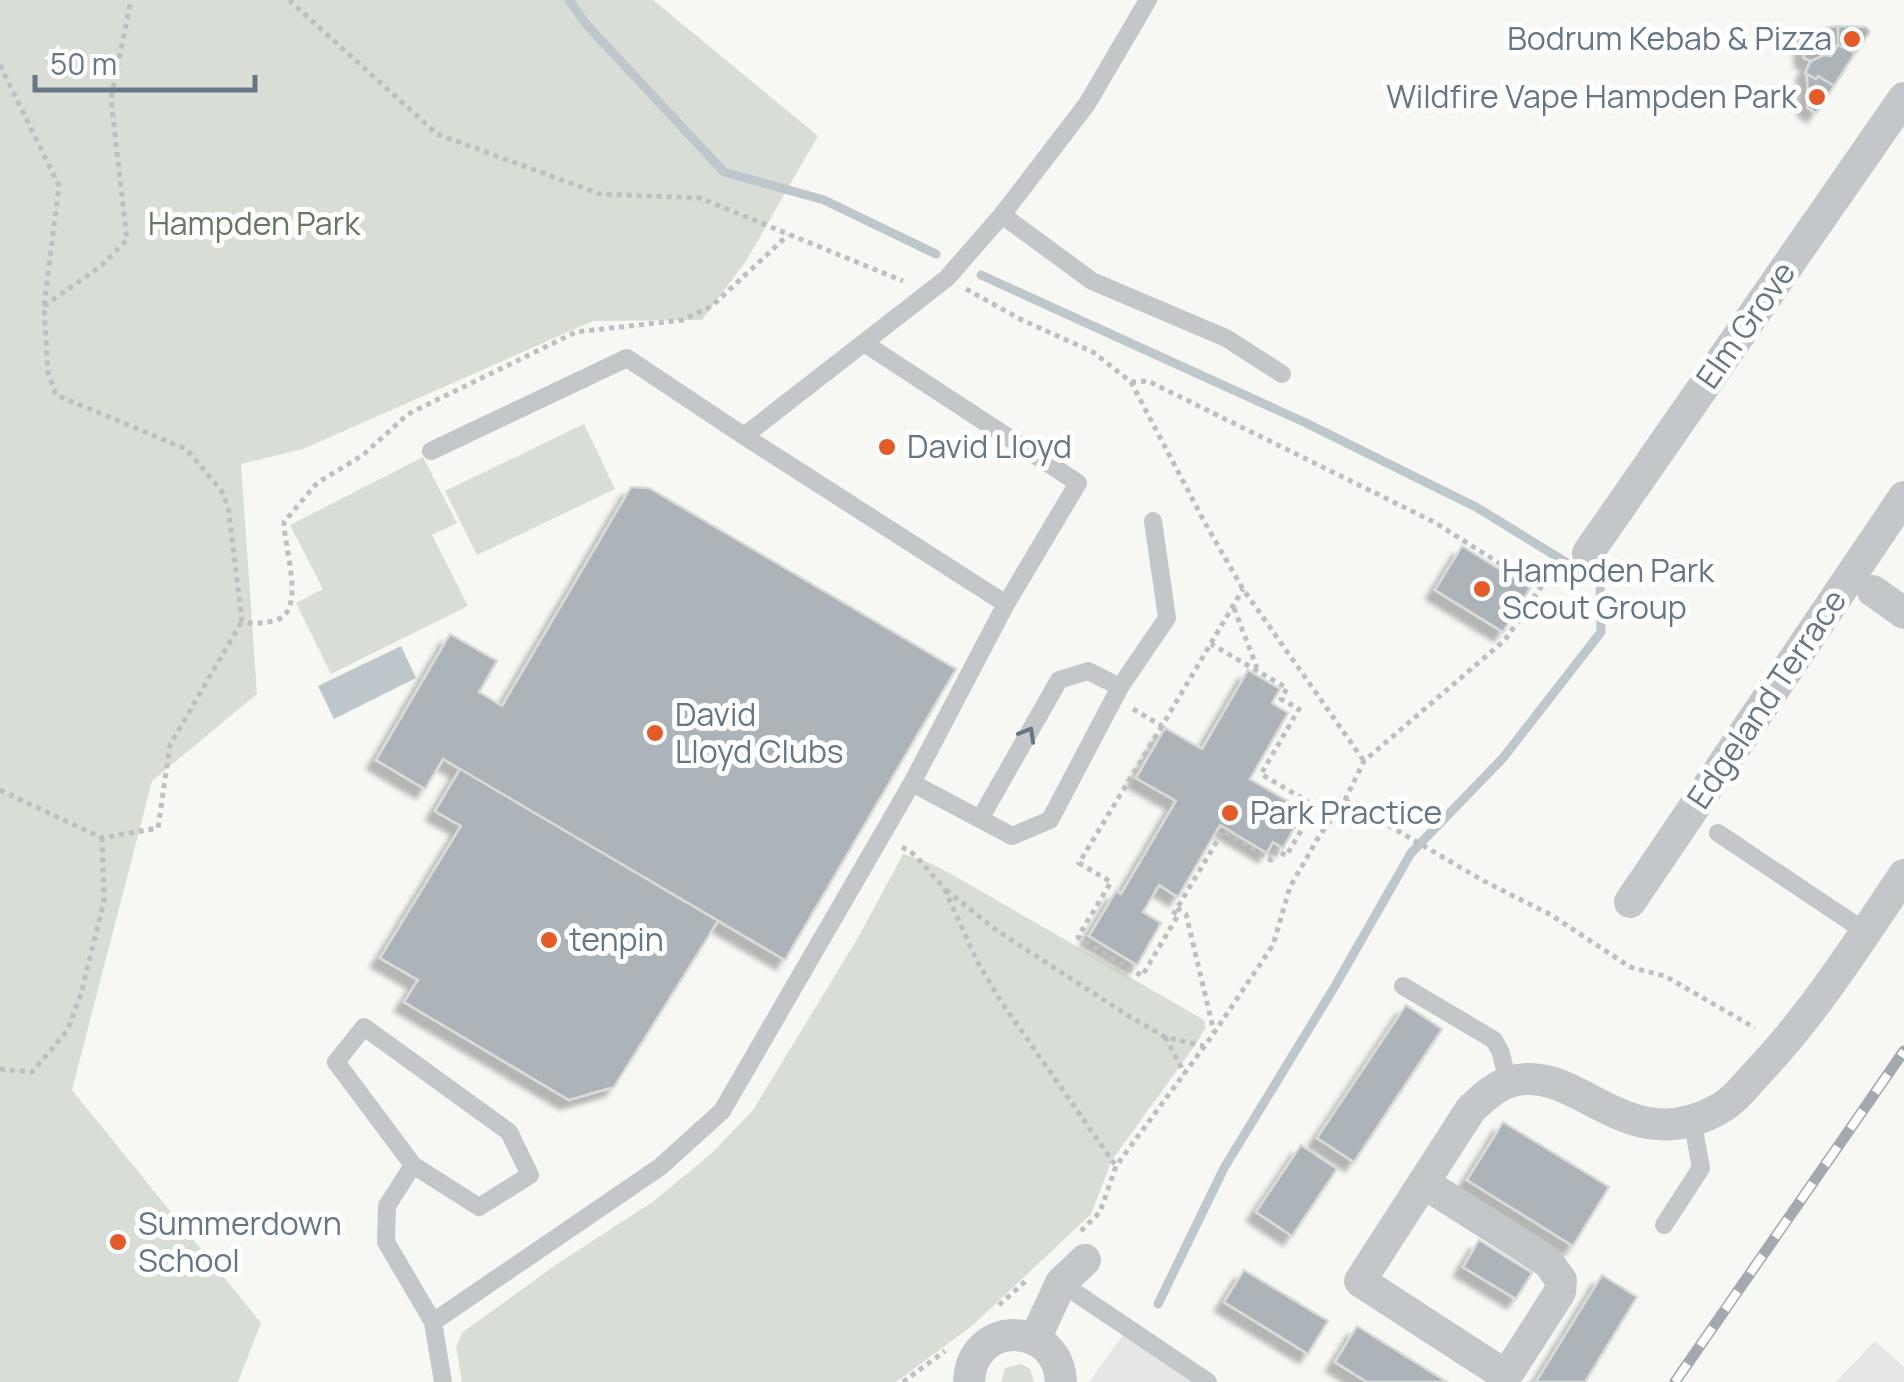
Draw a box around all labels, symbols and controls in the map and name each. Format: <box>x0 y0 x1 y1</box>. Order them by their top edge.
place label: Bodrum Kebab & Pizza <box>1507 16 1832 60</box>
marker: Bodrum Kebab & Pizza <box>1841 28 1863 50</box>
scale bar <box>35 30 255 92</box>
text: 50 m <box>50 43 117 84</box>
place label: Wildfire Vape Hampden Park <box>1386 74 1798 118</box>
marker: Wildfire Vape Hampden Park <box>1806 86 1828 108</box>
park label: Hampden Park <box>148 201 361 245</box>
street label: Elm Grove <box>1685 252 1805 397</box>
place label: David Lloyd <box>907 424 1072 468</box>
marker: David Lloyd <box>876 436 898 458</box>
place label: Hampden Park Scout Group <box>1502 548 1715 629</box>
marker: Hampden Park Scout Group <box>1471 578 1493 600</box>
street label: Edgeland Terrace <box>1676 580 1856 817</box>
place label: David Lloyd Clubs <box>675 692 844 773</box>
marker: David Lloyd Clubs <box>644 722 666 744</box>
one-way arrow <box>1016 727 1035 745</box>
place label: Park Practice <box>1250 790 1442 834</box>
marker: Park Practice <box>1219 802 1241 824</box>
place label: tenpin <box>569 917 664 961</box>
marker: tenpin <box>538 929 560 951</box>
place label: Summerdown School <box>138 1201 342 1282</box>
marker: Summerdown School <box>107 1231 129 1253</box>

